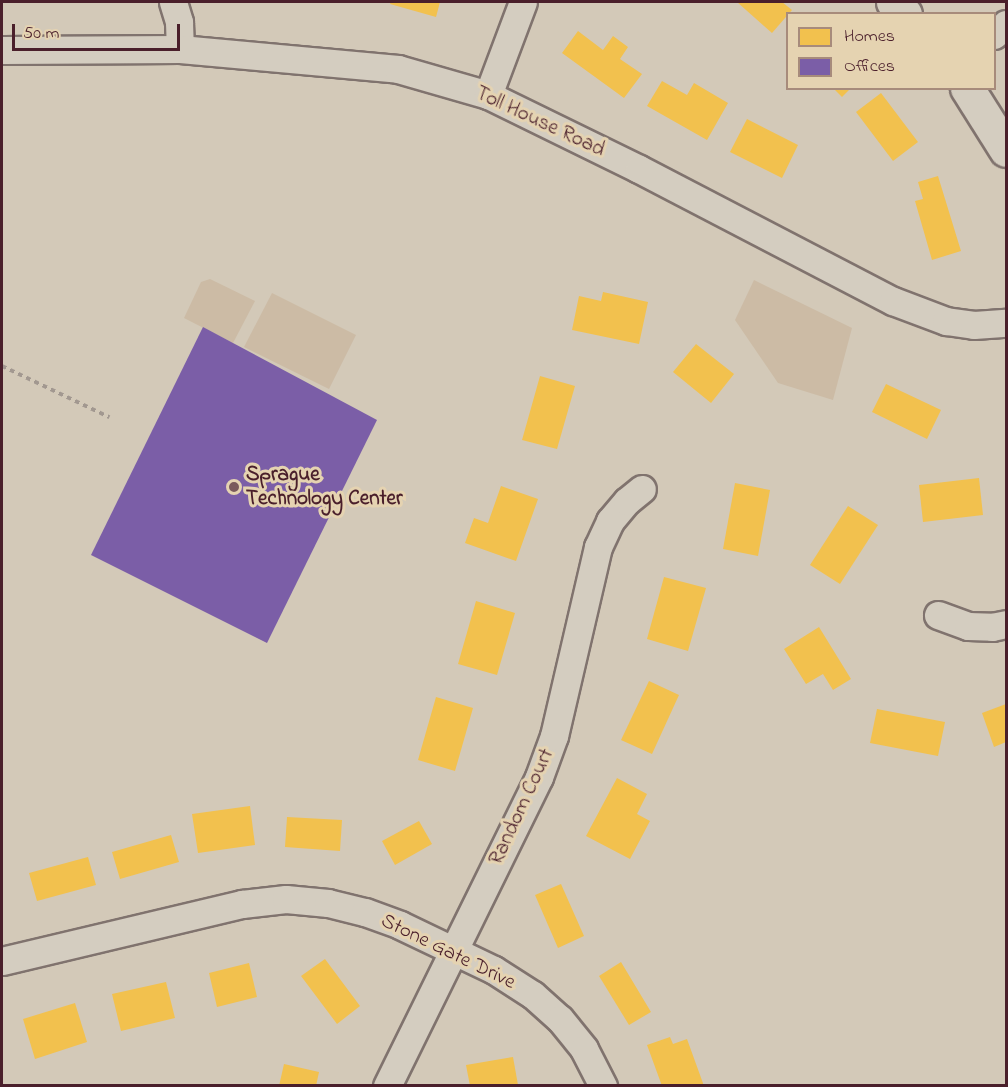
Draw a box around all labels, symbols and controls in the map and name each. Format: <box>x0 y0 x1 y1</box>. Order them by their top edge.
scale bar <box>15 12 183 50</box>
legend <box>786 12 996 90</box>
text: 50 m <box>23 21 60 47</box>
text: Homes <box>844 24 895 50</box>
text: Offices <box>844 54 895 80</box>
street label: Toll House Road <box>471 81 609 163</box>
place label: Sprague Technology Center <box>246 462 402 512</box>
marker: Sprague Technology Center <box>227 480 241 494</box>
street label: Random Court <box>484 745 560 869</box>
street label: Stone Gate Drive <box>377 909 519 995</box>

